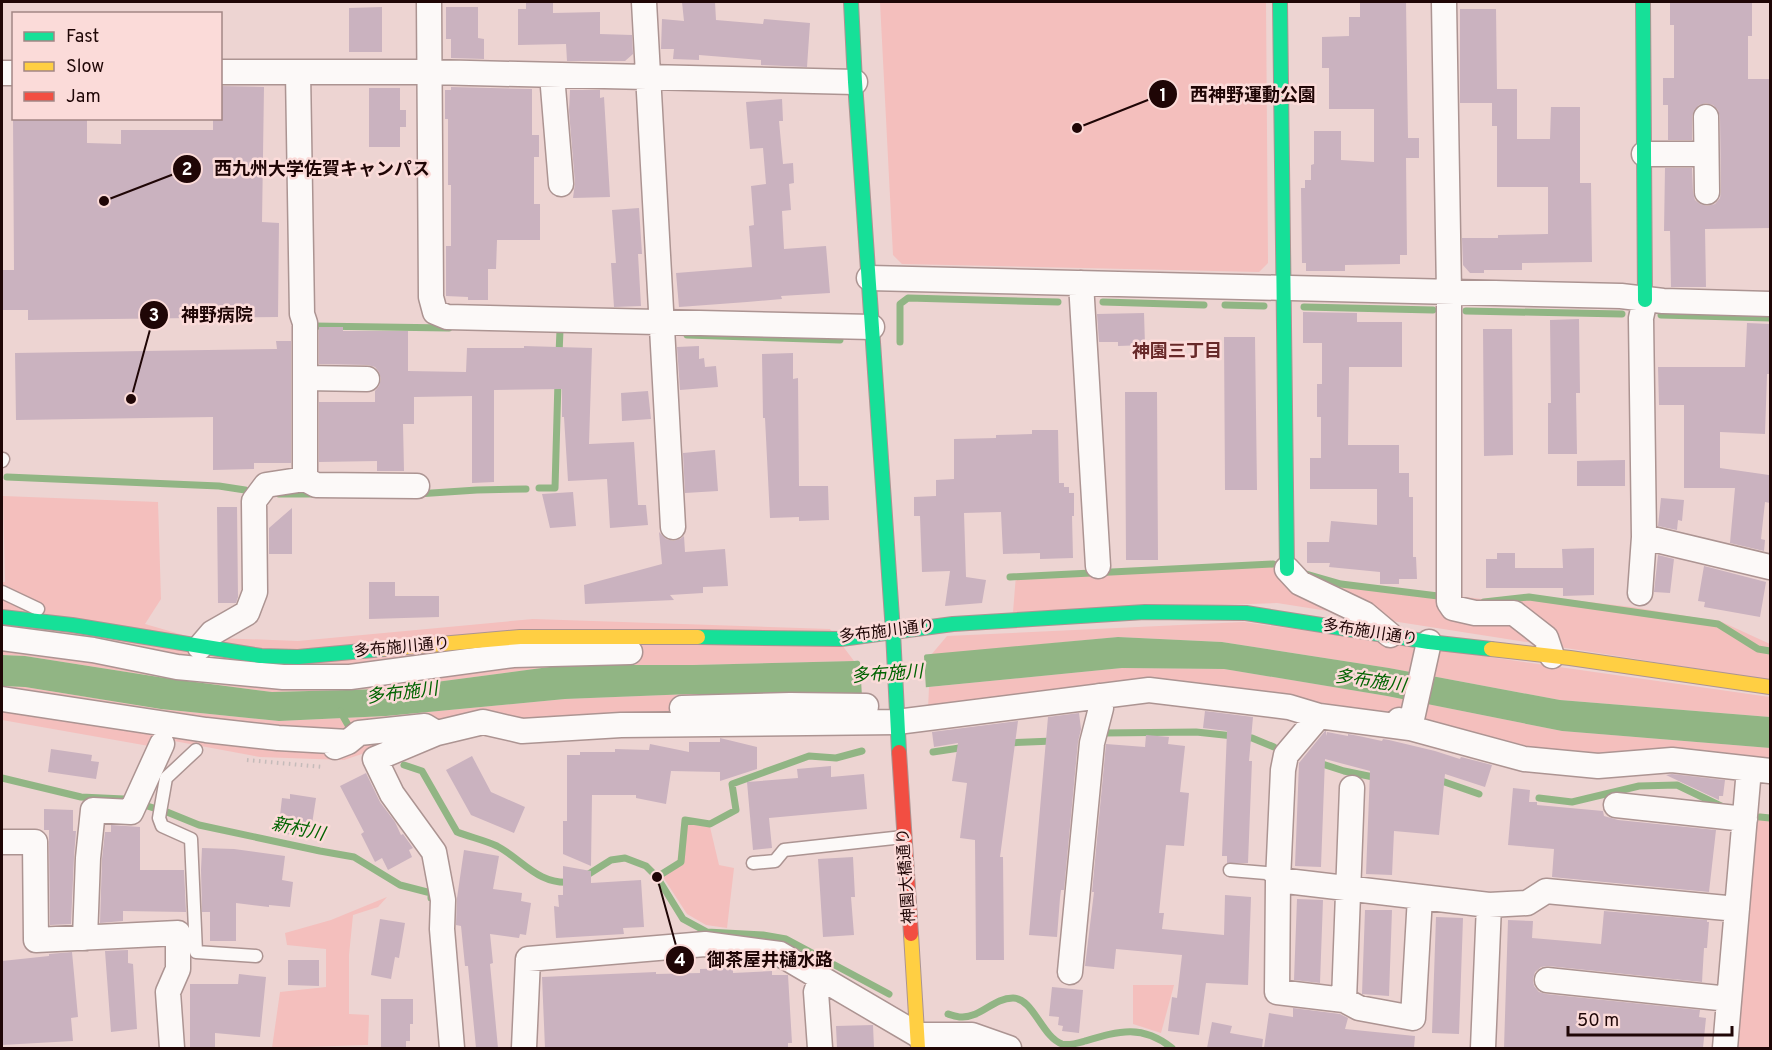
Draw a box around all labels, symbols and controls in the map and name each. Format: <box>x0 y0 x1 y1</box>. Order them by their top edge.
legend <box>12 12 222 120</box>
text: Fast <box>66 26 99 49</box>
text: Slow <box>66 56 104 79</box>
callout: 西神野運動公園 <box>1148 76 1328 112</box>
text: 1 <box>1159 85 1167 108</box>
text: 西神野運動公園 <box>1190 85 1316 108</box>
text: Jam <box>66 86 101 109</box>
callout: 西九州大学佐賀キャンパス <box>172 151 442 187</box>
text: 2 <box>181 159 193 182</box>
text: 西九州大学佐賀キャンパス <box>214 159 430 182</box>
callout: 神野病院 <box>139 297 265 333</box>
text: 3 <box>149 305 159 328</box>
text: 神野病院 <box>181 305 253 328</box>
district label: 神園三丁目 <box>1132 341 1222 364</box>
street label: 多布施川通り <box>838 616 936 648</box>
street label: 多布施川通り <box>1321 616 1419 650</box>
street label: 多布施川通り <box>353 634 451 662</box>
water label: 多布施川 <box>850 661 926 689</box>
water label: 多布施川 <box>1333 666 1409 699</box>
water label: 多布施川 <box>365 678 441 710</box>
water label: 新村川 <box>269 813 329 847</box>
street label: 神園大橋通り <box>894 827 920 925</box>
callout: 御茶屋井樋水路 <box>665 942 845 978</box>
text: 4 <box>674 950 686 973</box>
text: 御茶屋井樋水路 <box>706 950 833 973</box>
scale bar <box>1568 999 1732 1037</box>
text: 50 m <box>1577 1010 1619 1033</box>

